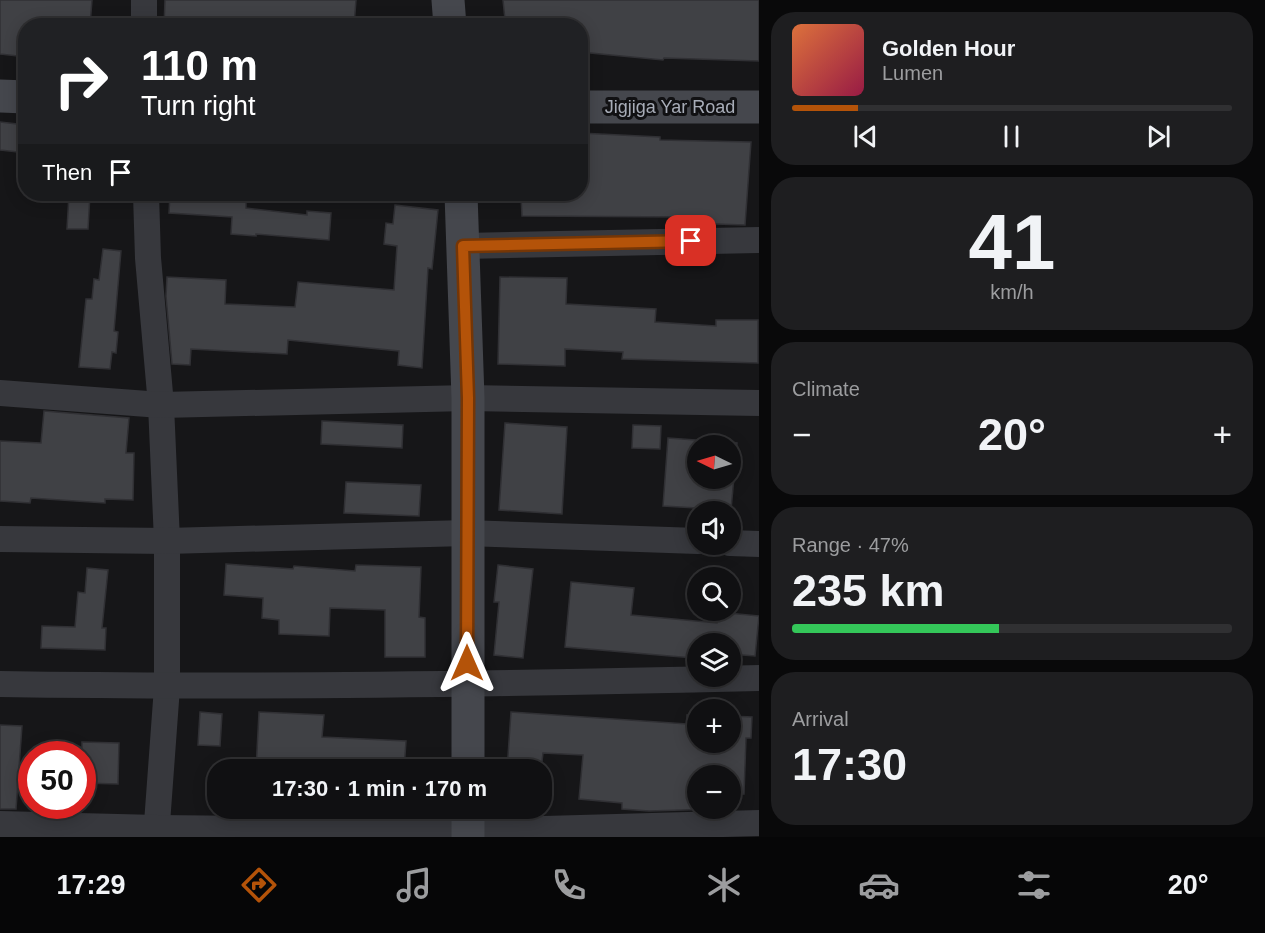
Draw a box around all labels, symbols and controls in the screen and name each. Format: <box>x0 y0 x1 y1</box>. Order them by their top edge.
text: Golden Hour <box>882 36 1015 61</box>
icon: right <box>42 42 120 120</box>
text: 110 m <box>141 42 258 89</box>
text: Lumen <box>882 62 943 84</box>
text: Turn right <box>141 91 256 121</box>
street label: Jigjiga Yar Road <box>605 97 735 117</box>
icon: previous <box>849 120 882 153</box>
icon: pause <box>995 120 1028 153</box>
icon: next <box>1142 120 1175 153</box>
icon: arrive <box>104 156 137 189</box>
text: Then <box>42 160 92 185</box>
text: 41 <box>969 198 1055 286</box>
pin <box>665 215 716 266</box>
icon: arrive <box>674 224 707 257</box>
text: km/h <box>990 281 1034 303</box>
text: Climate <box>792 378 860 400</box>
text: 20° <box>978 409 1046 460</box>
text: − <box>792 416 811 453</box>
text: + <box>1213 416 1232 453</box>
north arrow <box>687 435 741 489</box>
map controls <box>687 435 741 819</box>
button: sound <box>687 501 741 555</box>
text: Range · 47% <box>792 534 909 556</box>
text: 235 km <box>792 565 945 616</box>
button: search <box>687 567 741 621</box>
position arrow <box>435 631 499 695</box>
button: layers <box>687 633 741 687</box>
button: + <box>687 699 741 753</box>
text: Arrival <box>792 708 849 730</box>
text: 17:30 <box>792 739 907 790</box>
speed limit sign: 50 <box>18 741 96 819</box>
button: − <box>687 765 741 819</box>
text: 17:30 · 1 min · 170 m <box>272 776 487 801</box>
icon: directions <box>238 864 280 906</box>
icon: music <box>393 864 435 906</box>
icon: phone <box>548 864 590 906</box>
icon: climate <box>703 864 745 906</box>
icon: car <box>858 864 900 906</box>
icon: filters <box>1013 864 1055 906</box>
text: 17:29 <box>56 870 126 900</box>
text: 20° <box>1168 870 1208 900</box>

